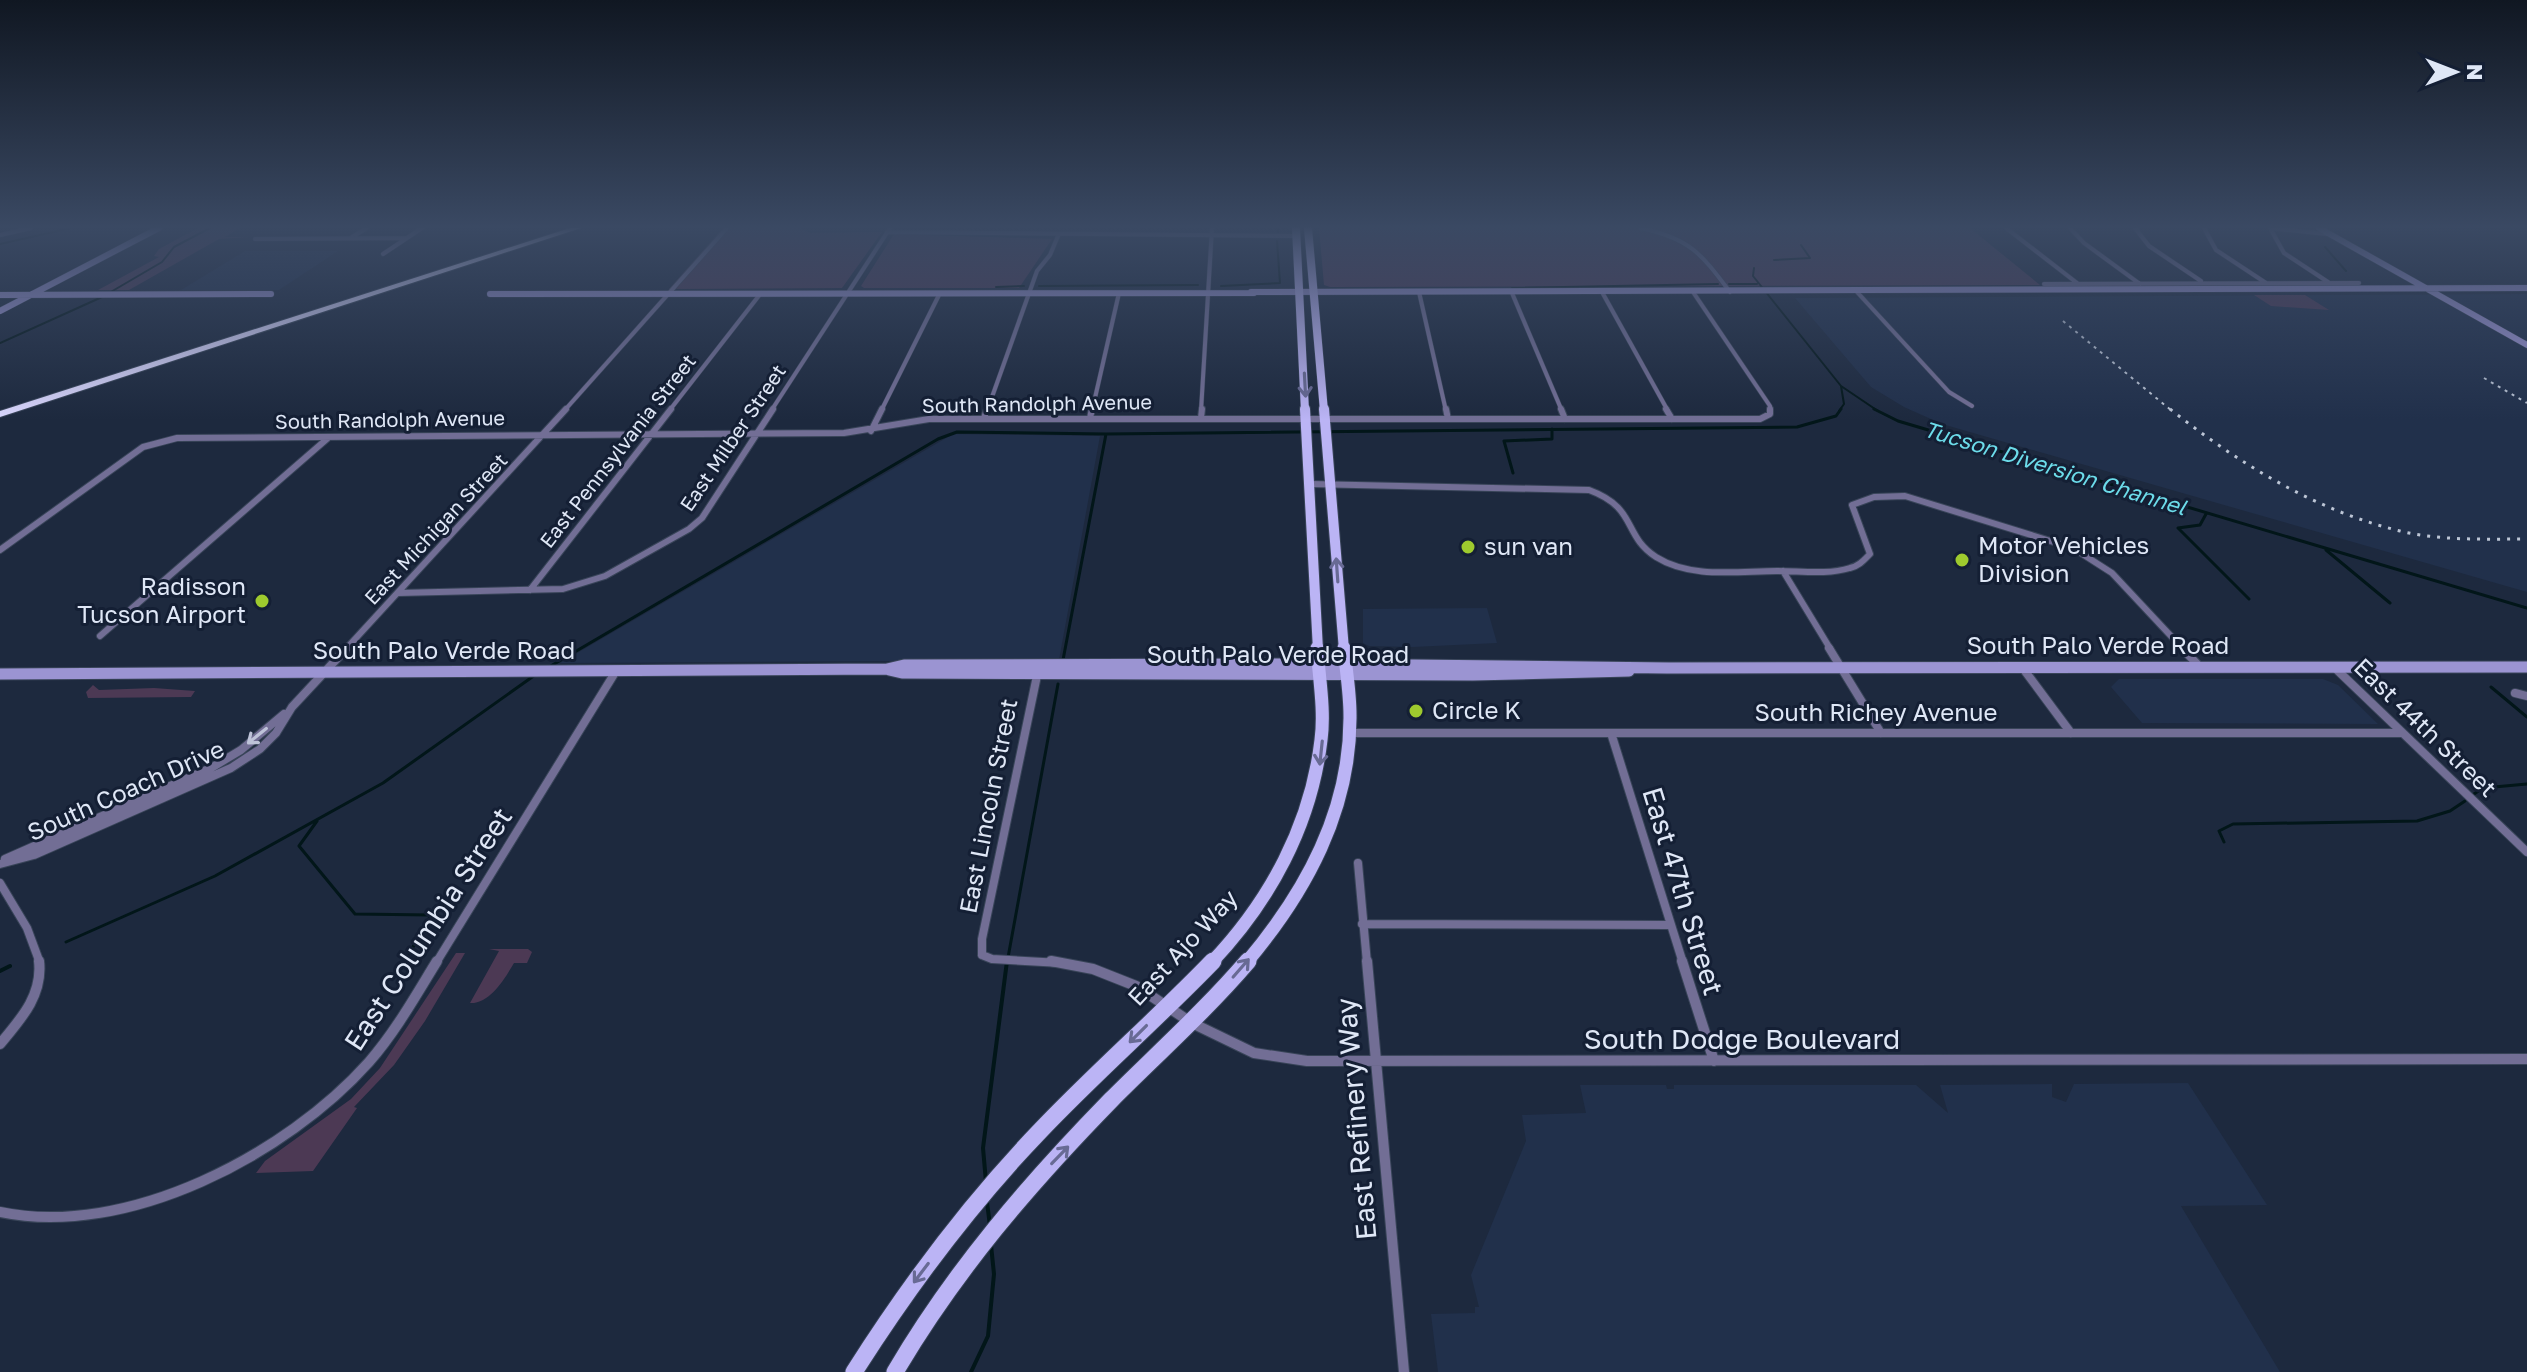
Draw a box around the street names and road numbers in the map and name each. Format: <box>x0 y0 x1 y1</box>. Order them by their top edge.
street label: East Pennsylvania Street <box>534 349 700 552</box>
street label: East Milber Street <box>674 360 790 515</box>
street label: South Randolph Avenue <box>922 389 1152 417</box>
street label: South Randolph Avenue <box>275 405 505 433</box>
street label: East Michigan Street <box>359 448 512 609</box>
street label: South Palo Verde Road <box>1967 630 2229 659</box>
street label: South Palo Verde Road <box>313 635 575 664</box>
street label: South Palo Verde Road <box>1147 639 1409 668</box>
street label: East 44th Street <box>2349 652 2503 802</box>
street label: East Lincoln Street <box>952 696 1023 916</box>
street label: South Richey Avenue <box>1755 697 1997 726</box>
street label: South Coach Drive <box>23 733 228 846</box>
street label: East 47th Street <box>1636 783 1731 999</box>
street label: East Columbia Street <box>337 801 518 1056</box>
street label: East Ajo Way <box>1121 883 1243 1011</box>
street label: East Refinery Way <box>1328 996 1383 1241</box>
street label: South Dodge Boulevard <box>1584 1022 1900 1055</box>

